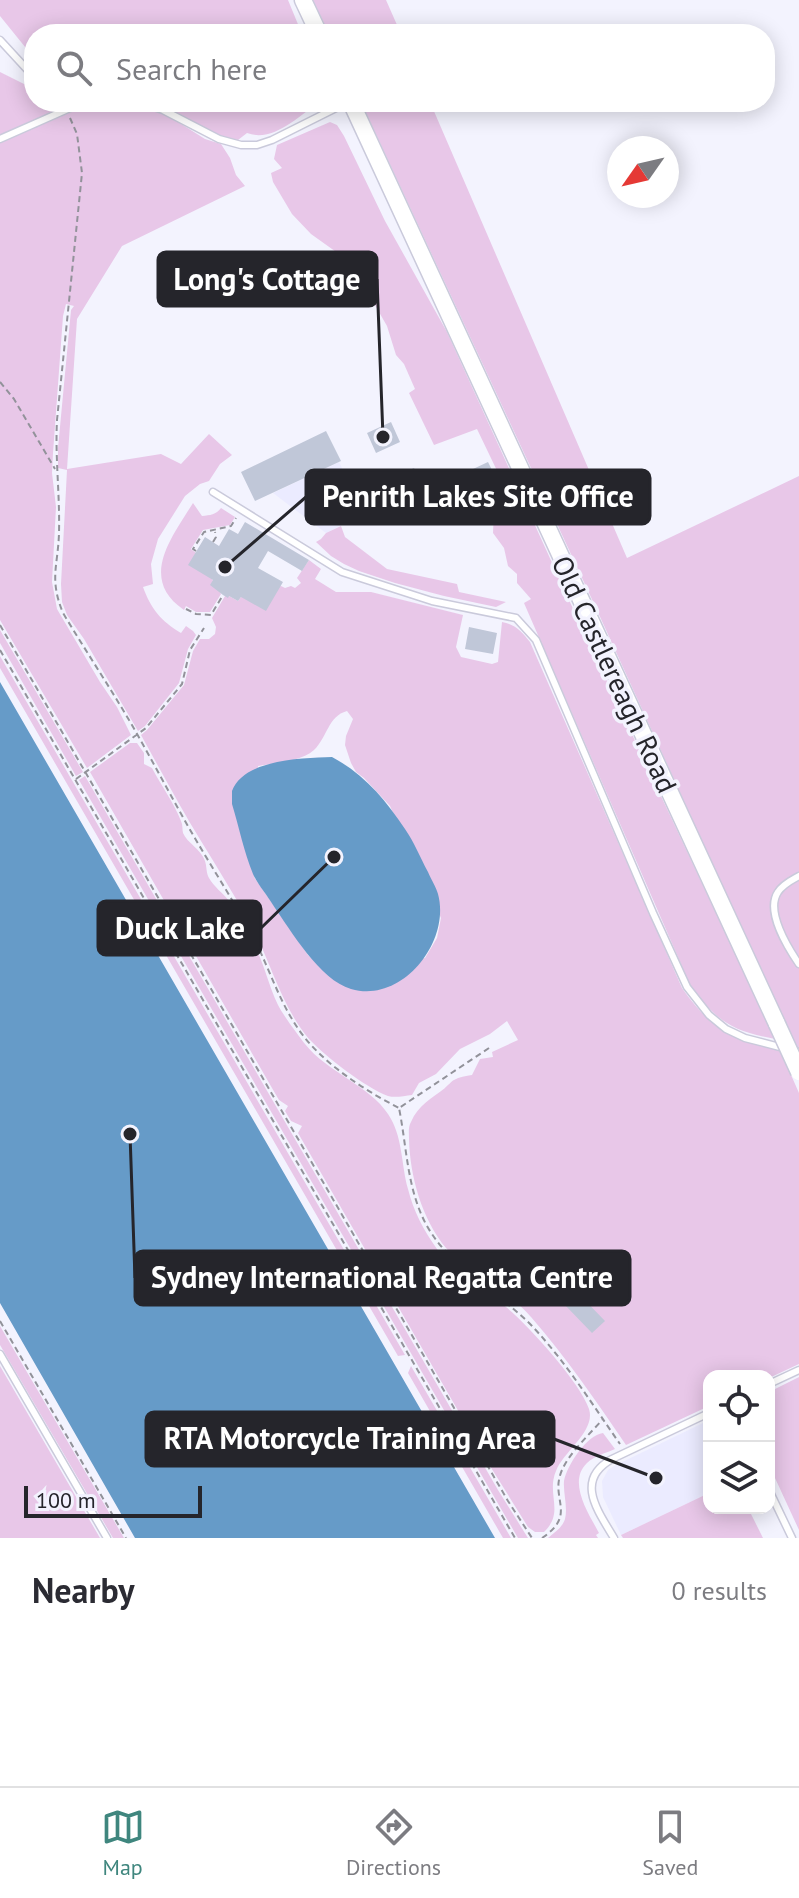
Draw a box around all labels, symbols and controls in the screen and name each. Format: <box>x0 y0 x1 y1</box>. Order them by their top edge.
search box <box>24 24 775 112</box>
icon: search <box>52 46 96 90</box>
text: Search here <box>116 49 267 88</box>
north arrow <box>607 136 679 208</box>
callout: Long's Cottage <box>158 252 377 306</box>
text: Long's Cottage <box>174 259 360 298</box>
callout: Penrith Lakes Site Office <box>306 470 650 524</box>
text: Penrith Lakes Site Office <box>322 476 634 515</box>
street label: Old Castlereagh Road <box>544 549 686 799</box>
callout: Duck Lake <box>98 901 261 955</box>
text: Duck Lake <box>115 908 245 947</box>
callout: Sydney International Regatta Centre <box>135 1251 630 1305</box>
text: Sydney International Regatta Centre <box>151 1257 613 1296</box>
map controls <box>703 1370 775 1514</box>
button: locate <box>703 1370 775 1442</box>
callout: RTA Motorcycle Training Area <box>146 1412 554 1466</box>
text: RTA Motorcycle Training Area <box>164 1418 536 1457</box>
button: layers <box>703 1442 775 1514</box>
scale bar <box>24 1482 202 1518</box>
text: 100 m <box>36 1486 96 1514</box>
text: Nearby <box>32 1568 134 1612</box>
text: 0 results <box>672 1574 767 1607</box>
tab: Map <box>101 1805 145 1881</box>
tab: Directions <box>346 1805 441 1881</box>
tab: Saved <box>642 1805 698 1881</box>

